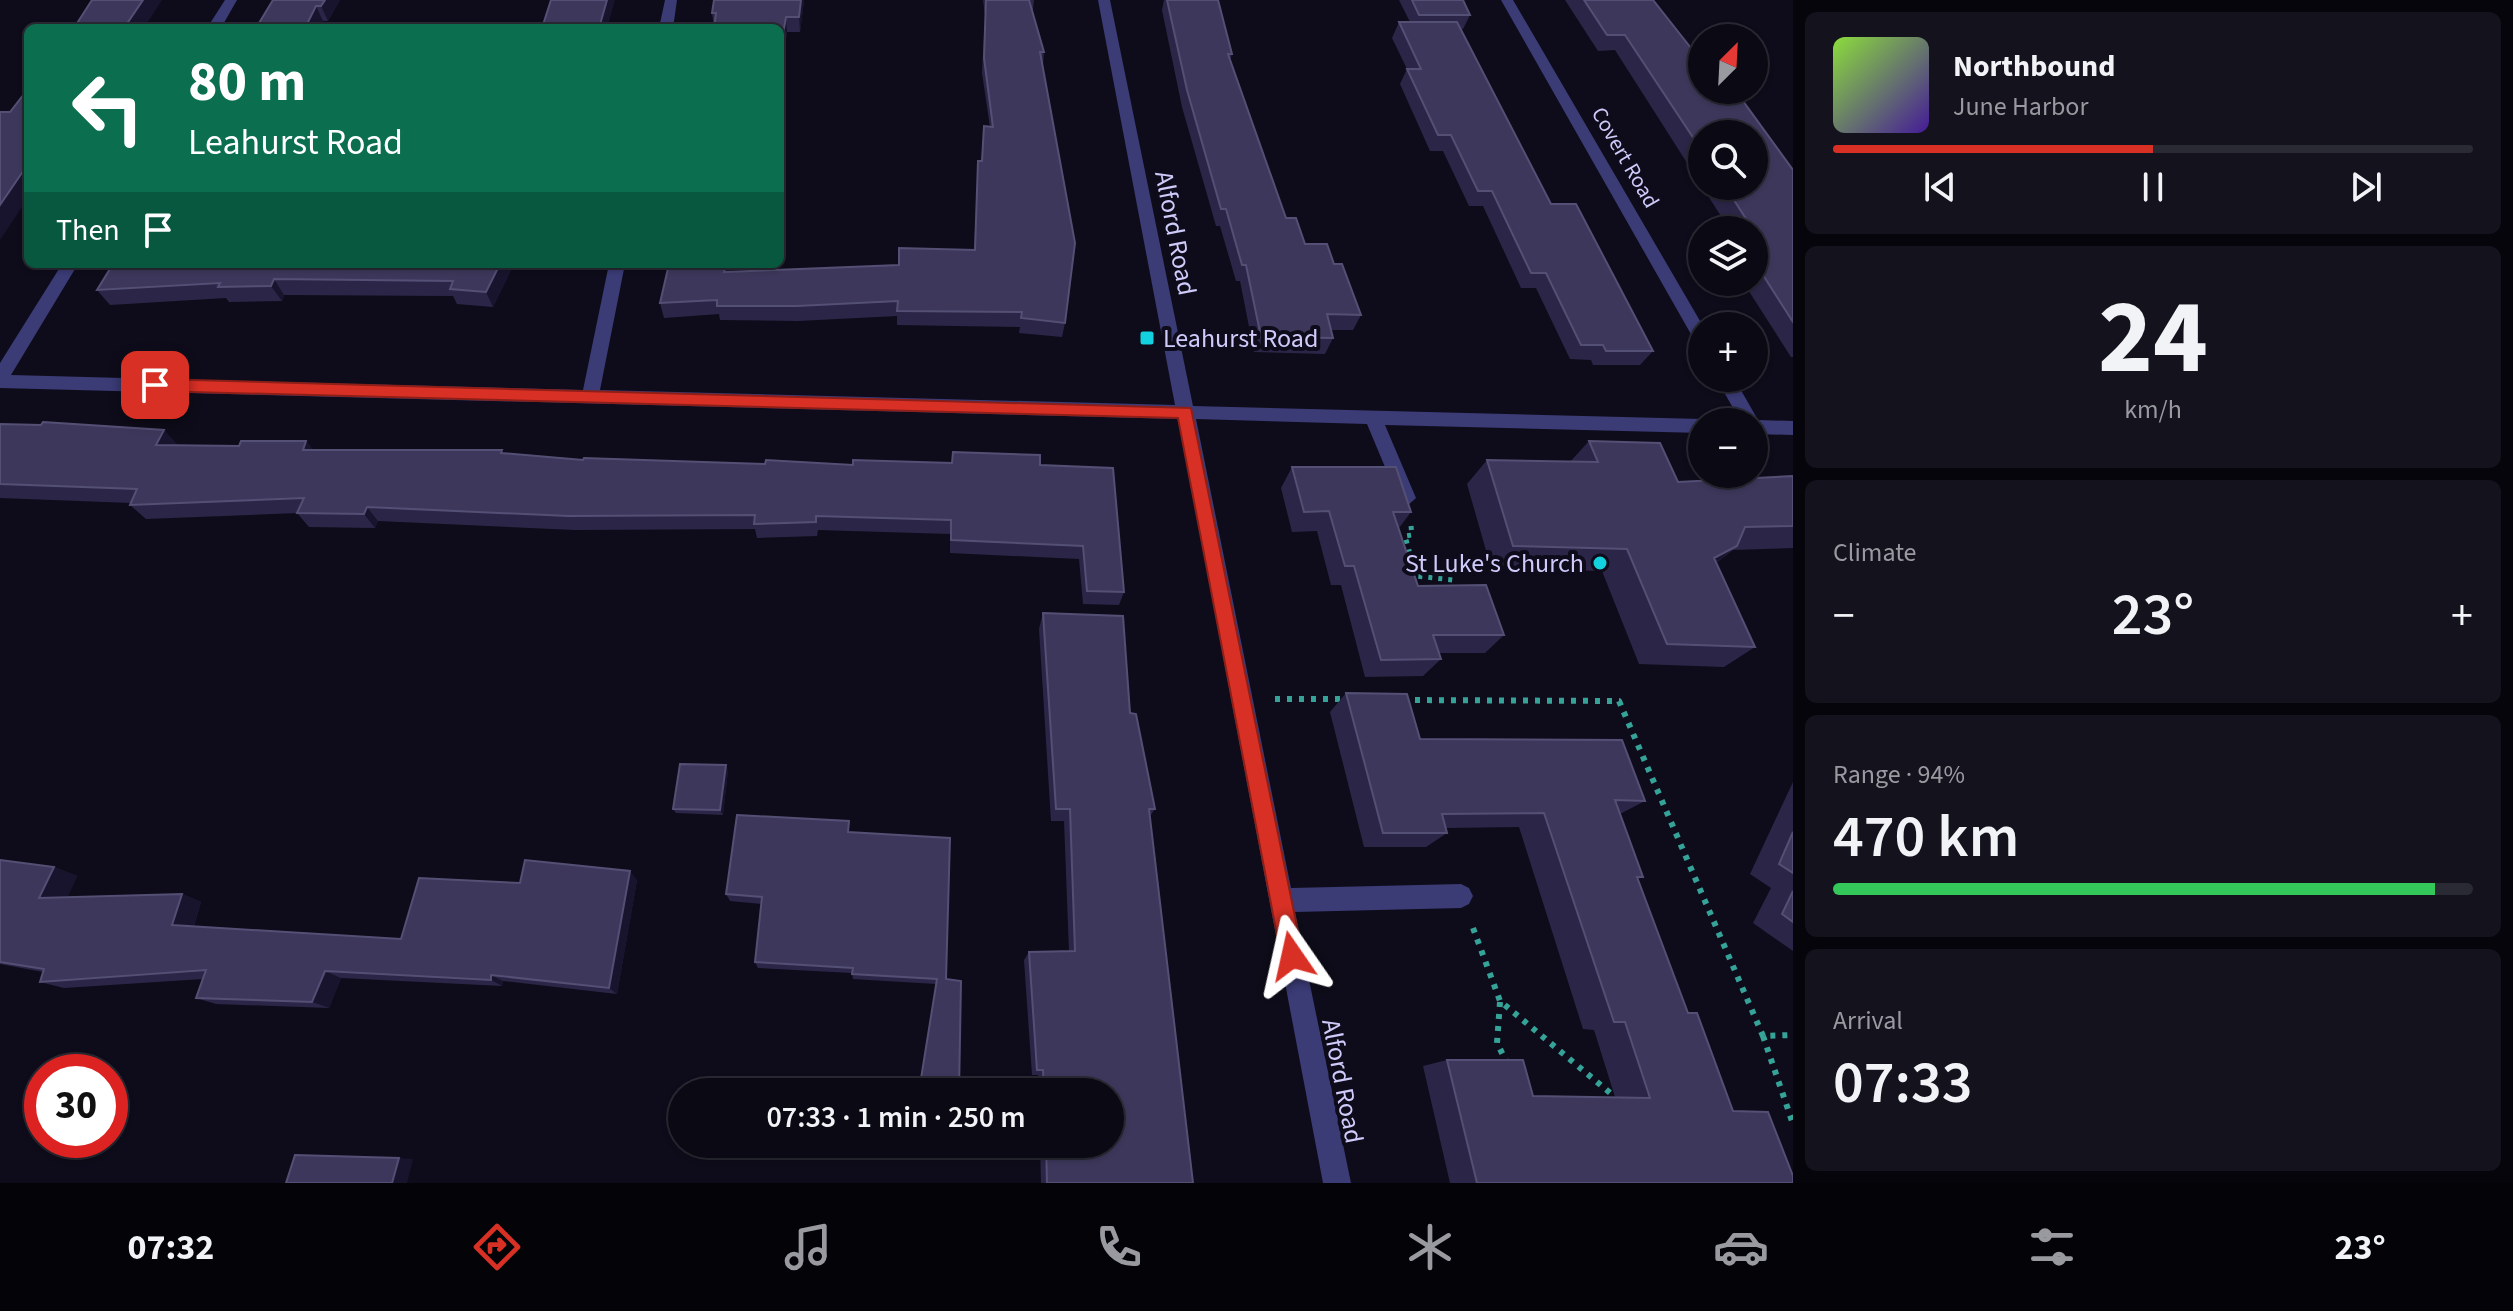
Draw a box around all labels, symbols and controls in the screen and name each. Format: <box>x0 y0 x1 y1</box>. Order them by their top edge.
north arrow <box>1688 24 1768 104</box>
map controls <box>1688 24 1768 488</box>
text: 80 m <box>188 43 306 122</box>
text: Northbound <box>1953 45 2115 88</box>
icon: left <box>56 56 160 160</box>
text: June Harbor <box>1953 88 2089 125</box>
street label: Covert Road <box>1583 101 1667 214</box>
text: Leahurst Road <box>188 117 403 168</box>
button: search <box>1688 120 1768 200</box>
icon: previous <box>1918 165 1962 209</box>
icon: pause <box>2131 165 2175 209</box>
icon: next <box>2344 165 2388 209</box>
street label: Alford Road <box>1145 168 1206 299</box>
icon: arrive <box>136 208 180 252</box>
text: Then <box>56 209 120 252</box>
button: layers <box>1688 216 1768 296</box>
text: 24 <box>2098 265 2208 413</box>
button: + <box>1688 312 1768 392</box>
place label: Leahurst Road <box>1163 320 1318 357</box>
marker: Leahurst Road <box>1138 329 1156 347</box>
pin <box>121 351 189 419</box>
icon: arrive <box>133 363 177 407</box>
text: km/h <box>2124 391 2182 428</box>
button: − <box>1688 408 1768 488</box>
text: Climate <box>1833 534 1917 571</box>
place label: St Luke's Church <box>1405 545 1584 582</box>
marker: St Luke's Church <box>1591 554 1609 572</box>
text: 23° <box>2112 573 2194 658</box>
text: − <box>1833 585 1855 648</box>
text: + <box>2451 585 2473 648</box>
text: Range · 94% <box>1833 756 1965 793</box>
text: 470 km <box>1833 795 2019 880</box>
position arrow <box>1250 914 1334 998</box>
text: Arrival <box>1833 1002 1903 1039</box>
street label: Alford Road <box>1312 1016 1373 1147</box>
text: 07:33 <box>1833 1041 1973 1126</box>
speed limit sign: 30 <box>24 1054 128 1158</box>
text: 07:33 · 1 min · 250 m <box>766 1096 1026 1139</box>
icon: directions <box>469 1219 525 1275</box>
icon: music <box>780 1219 836 1275</box>
icon: phone <box>1091 1219 1147 1275</box>
icon: climate <box>1402 1219 1458 1275</box>
icon: car <box>1713 1219 1769 1275</box>
icon: filters <box>2024 1219 2080 1275</box>
text: 07:32 <box>127 1222 214 1273</box>
text: 23° <box>2334 1222 2386 1273</box>

